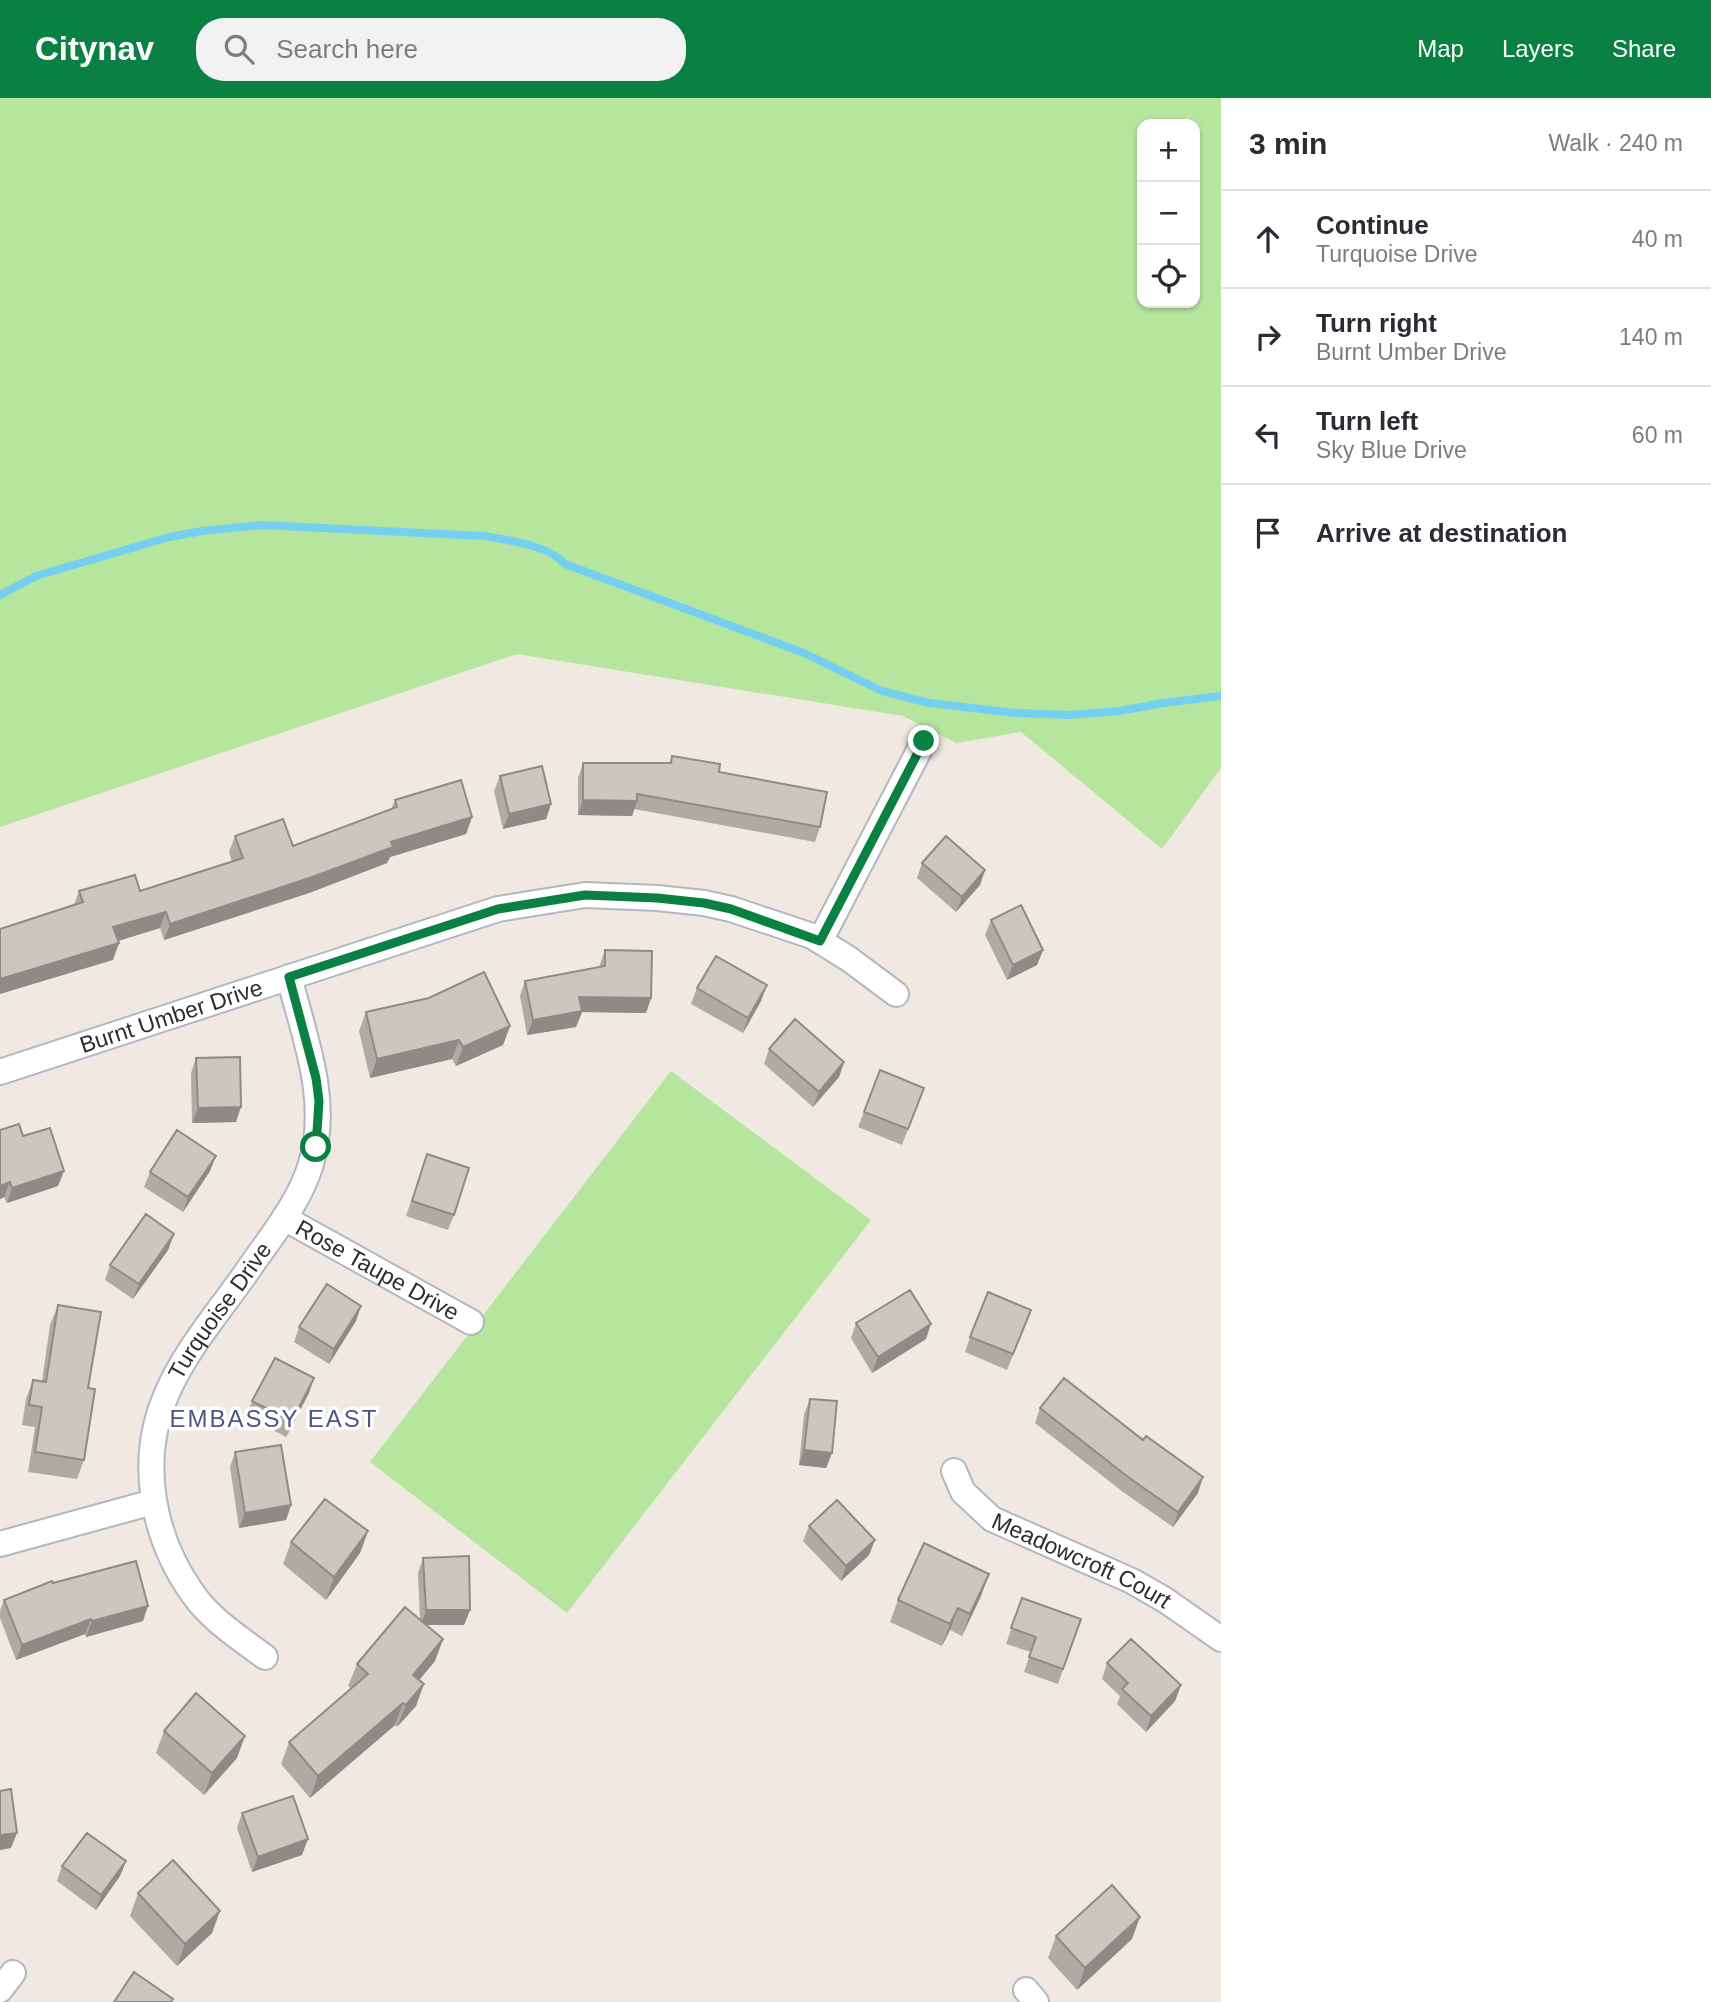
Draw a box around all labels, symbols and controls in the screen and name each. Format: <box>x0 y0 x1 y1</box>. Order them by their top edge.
search box <box>196 18 686 81</box>
text: Citynav <box>35 30 154 67</box>
icon: search <box>220 30 258 68</box>
text: Search here <box>276 34 418 64</box>
text: Map <box>1417 35 1464 62</box>
text: Layers <box>1502 35 1574 62</box>
text: Share <box>1612 35 1676 62</box>
map controls <box>1137 119 1200 308</box>
button: + <box>1137 119 1200 182</box>
text: 3 min <box>1249 127 1327 160</box>
text: Walk · 240 m <box>1548 130 1683 156</box>
button: − <box>1137 182 1200 245</box>
text: Continue <box>1316 210 1429 240</box>
icon: ahead <box>1249 220 1287 258</box>
text: 40 m <box>1632 226 1683 252</box>
text: Turquoise Drive <box>1316 241 1477 267</box>
button: locate <box>1137 245 1200 308</box>
text: Turn right <box>1316 308 1437 338</box>
icon: right <box>1249 318 1287 356</box>
text: 140 m <box>1619 324 1683 350</box>
text: Burnt Umber Drive <box>1316 339 1506 365</box>
text: Turn left <box>1316 406 1418 436</box>
icon: left <box>1249 416 1287 454</box>
text: 60 m <box>1632 422 1683 448</box>
text: Sky Blue Drive <box>1316 437 1467 463</box>
icon: arrive <box>1249 514 1287 552</box>
text: Arrive at destination <box>1316 518 1567 548</box>
route end <box>908 725 939 756</box>
street label: Burnt Umber Drive <box>76 974 266 1058</box>
route start <box>300 1131 331 1162</box>
street label: Rose Taupe Drive <box>291 1214 464 1326</box>
street label: Turquoise Drive <box>163 1237 277 1384</box>
district label: EMBASSY EAST <box>170 1405 378 1432</box>
street label: Meadowcroft Court <box>988 1508 1177 1614</box>

